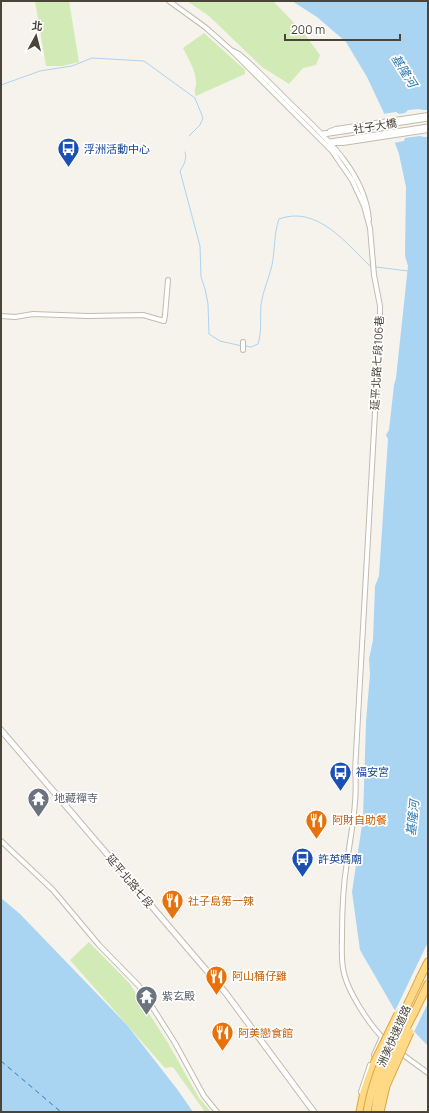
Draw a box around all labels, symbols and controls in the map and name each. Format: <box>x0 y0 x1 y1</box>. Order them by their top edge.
north arrow <box>16 16 56 56</box>
scale bar <box>285 16 400 42</box>
text: 北 <box>31 17 44 34</box>
text: 200 m <box>291 21 325 38</box>
water label: 基隆河 <box>388 51 422 92</box>
street label: 社子大橋 <box>352 115 398 136</box>
bus stop icon: 浮洲活動中心 <box>56 136 82 169</box>
place label: 浮洲活動中心 <box>84 141 150 156</box>
street label: 延平北路七段106巷 <box>367 315 386 411</box>
bus stop icon: 福安宮 <box>328 759 354 792</box>
place label: 福安宮 <box>356 764 389 779</box>
temple icon: 地藏禪寺 <box>25 785 51 818</box>
place label: 地藏禪寺 <box>54 790 98 805</box>
water label: 基隆河 <box>402 797 423 837</box>
restaurant icon: 阿財自助餐 <box>304 807 330 840</box>
place label: 阿財自助餐 <box>332 812 387 827</box>
bus stop icon: 許英媽廟 <box>290 846 316 879</box>
street label: 延平北路七段 <box>103 851 157 911</box>
place label: 許英媽廟 <box>318 851 362 866</box>
restaurant icon: 社子島第一辣 <box>159 888 185 921</box>
place label: 社子島第一辣 <box>188 893 254 908</box>
restaurant icon: 阿山桶仔雞 <box>204 963 230 996</box>
place label: 阿山桶仔雞 <box>232 968 287 983</box>
temple icon: 紫玄殿 <box>133 983 159 1016</box>
place label: 紫玄殿 <box>162 988 195 1003</box>
street label: 洲美快速道路 <box>373 1003 414 1069</box>
restaurant icon: 阿美戀食館 <box>209 1020 235 1053</box>
place label: 阿美戀食館 <box>238 1025 293 1040</box>

